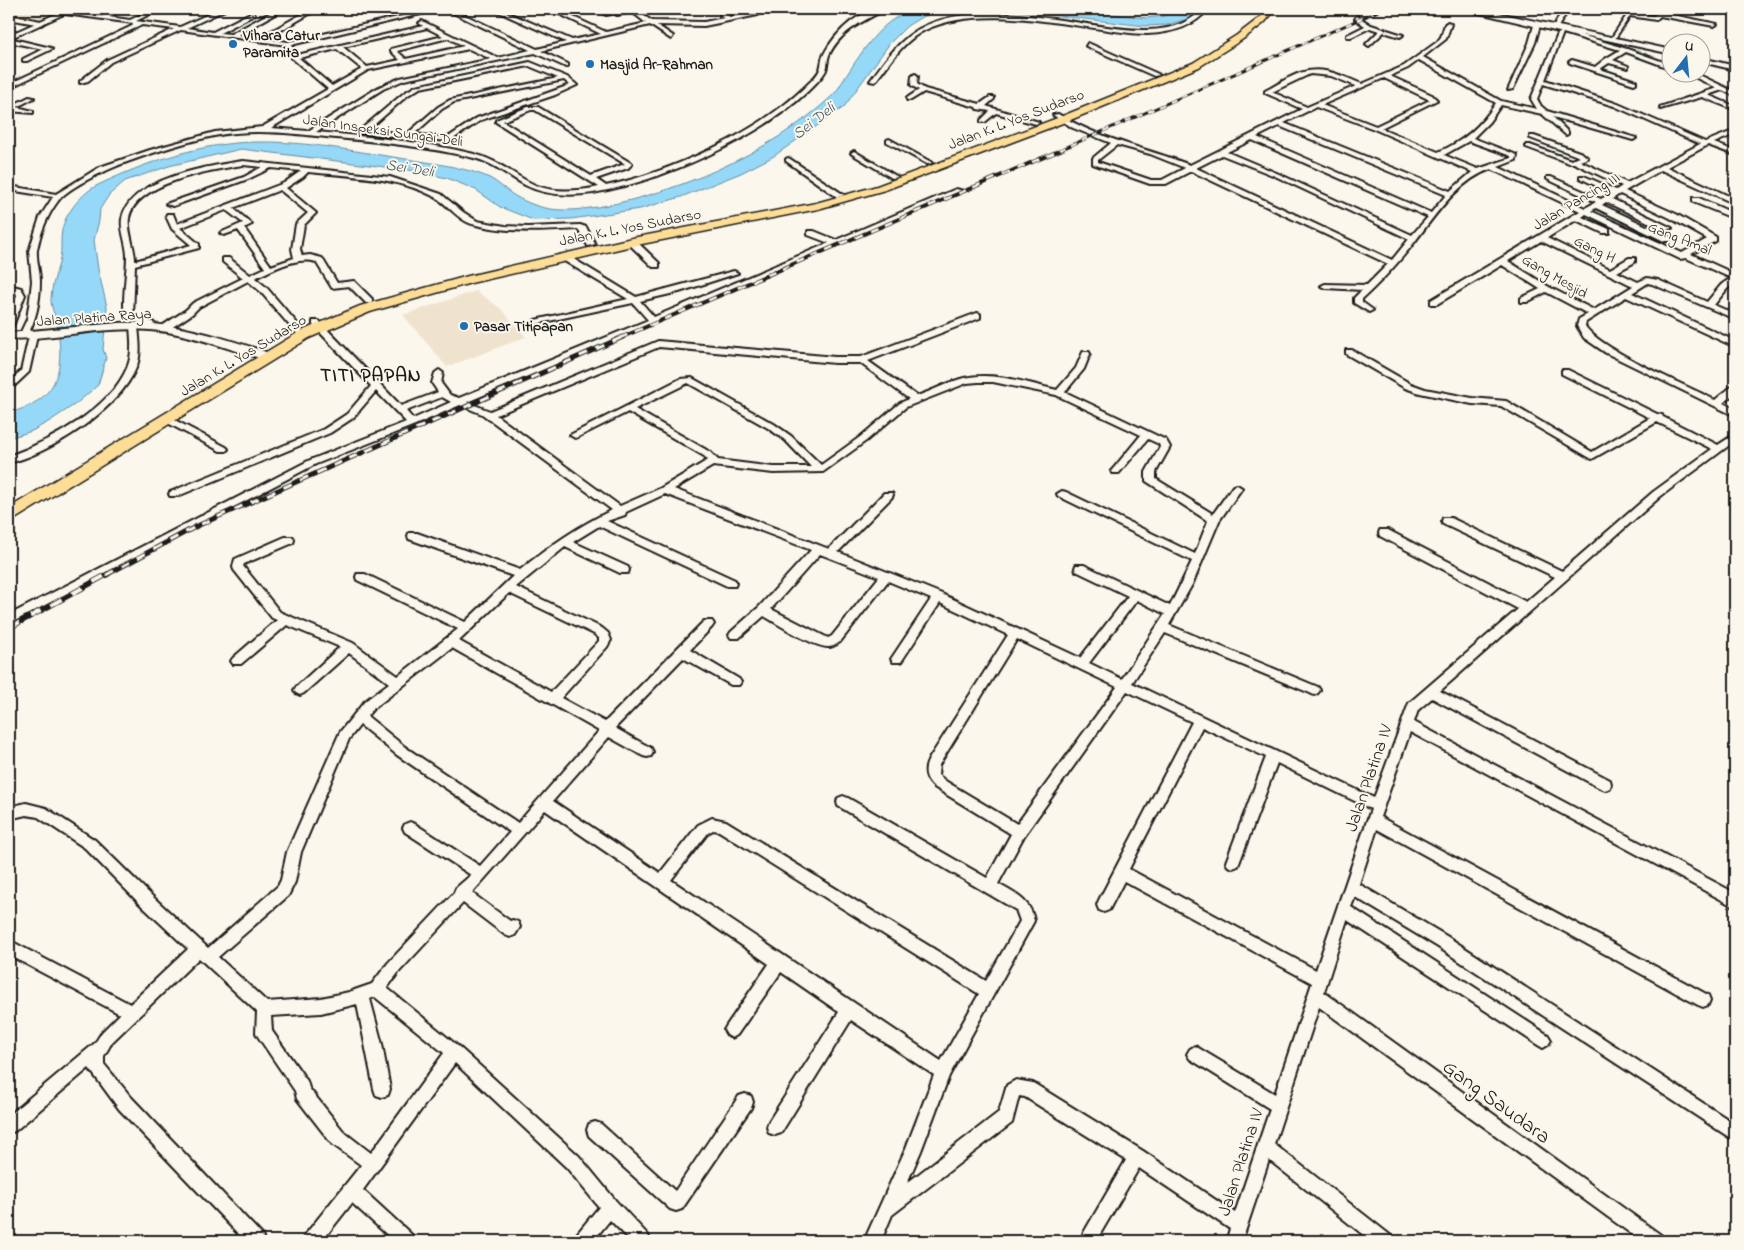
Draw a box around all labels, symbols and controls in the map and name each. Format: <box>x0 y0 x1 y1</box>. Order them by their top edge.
place label: Vihara Catur Paramita <box>242 25 320 64</box>
north arrow <box>1662 32 1712 82</box>
text: U <box>1682 36 1696 58</box>
marker: Vihara Catur Paramita <box>227 38 239 50</box>
place label: Masjid Ar-Rahman <box>600 54 713 76</box>
marker: Masjid Ar-Rahman <box>584 58 596 70</box>
street label: Jalan K. L. Yos Sudarso <box>945 84 1088 156</box>
water label: Sei Deli <box>788 96 843 146</box>
street label: Jalan Inspeksi Sungai Deli <box>301 109 464 154</box>
water label: Sei Deli <box>384 153 438 185</box>
street label: Jalan Pancing III <box>1529 167 1625 237</box>
street label: Jalan K. L. Yos Sudarso <box>557 203 703 253</box>
street label: Gang Amal <box>1644 216 1715 263</box>
street label: Gang H <box>1569 230 1619 270</box>
street label: Gang Mesjid <box>1517 249 1592 306</box>
street label: Jalan Platina Raya <box>36 303 152 334</box>
street label: Jalan K. L. Yos Sudarso <box>176 309 311 402</box>
place label: Pasar Titipapan <box>474 316 574 338</box>
marker: Pasar Titipapan <box>458 320 470 332</box>
district label: TITI PAPAN <box>320 363 422 390</box>
street label: Jalan Platina IV <box>1339 721 1401 836</box>
street label: Gang Saudara <box>1434 1053 1556 1154</box>
street label: Jalan Platina IV <box>1212 1105 1272 1220</box>

